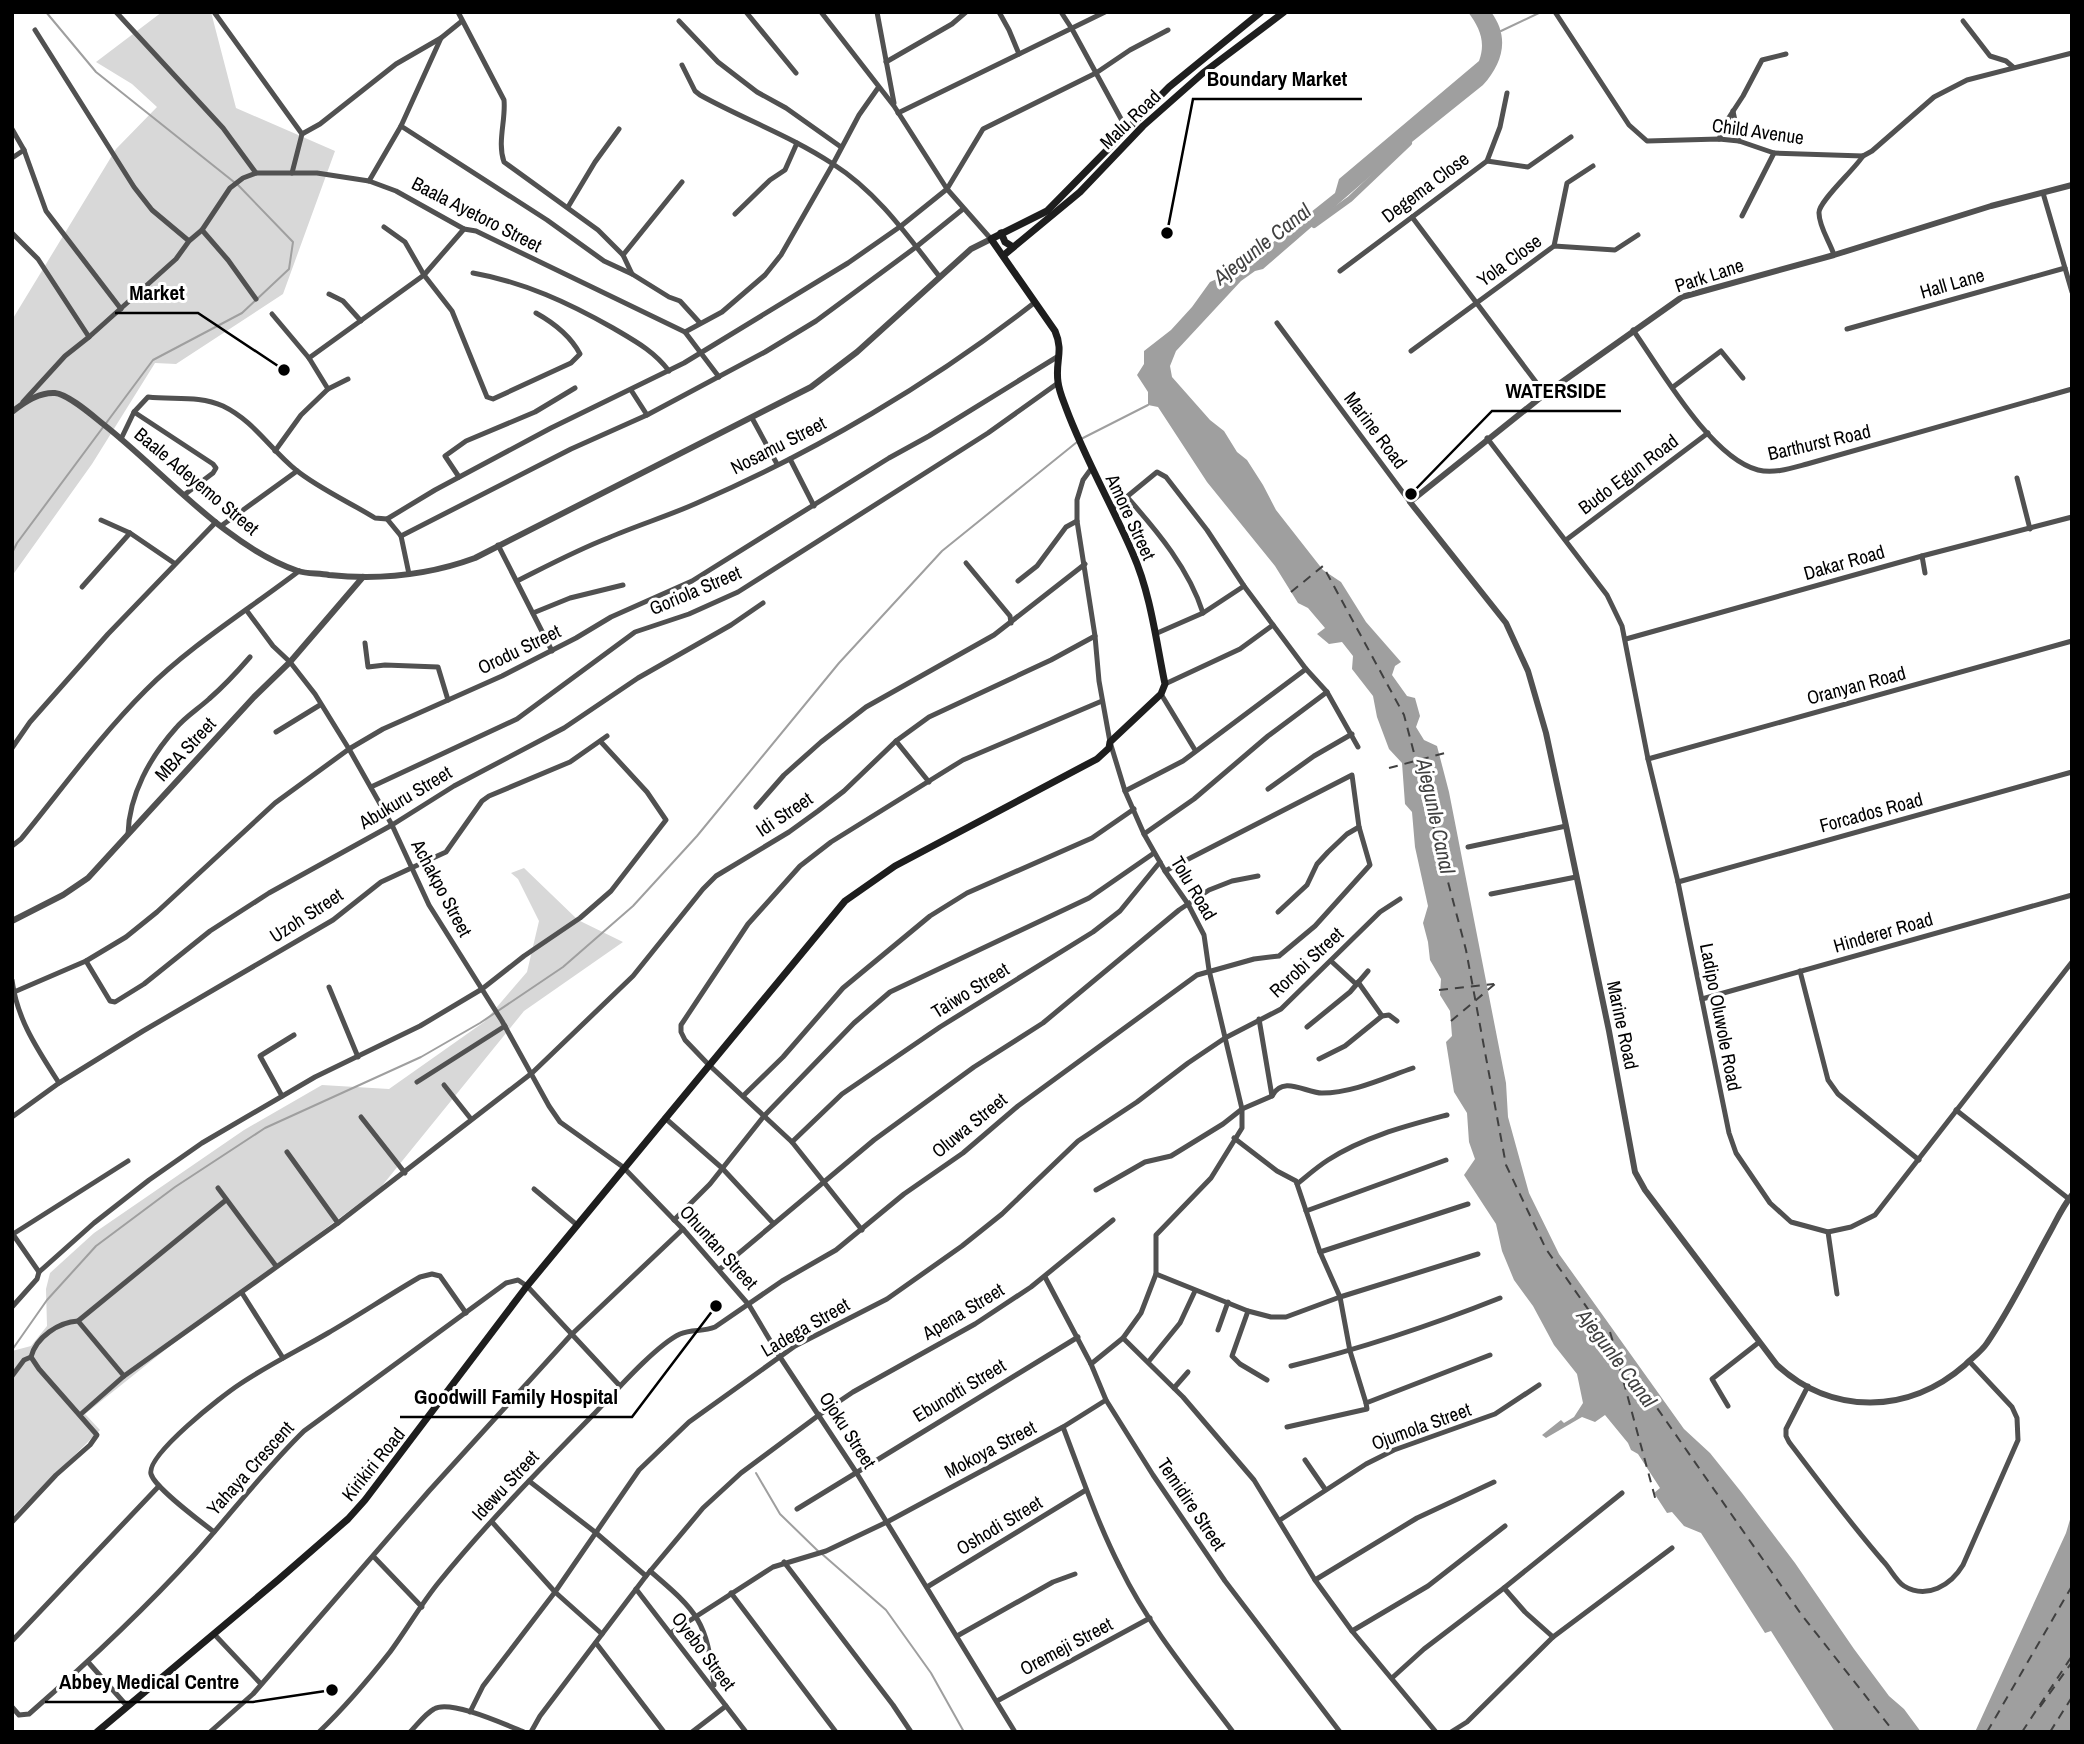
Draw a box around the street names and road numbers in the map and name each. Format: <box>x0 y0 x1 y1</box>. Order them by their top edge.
street label: Malu Road <box>1094 83 1166 155</box>
street label: Child Avenue <box>1710 112 1806 150</box>
street label: Degema Close <box>1376 146 1474 228</box>
street label: Baala Ayetoro Street <box>408 170 547 258</box>
street label: Yola Close <box>1471 228 1547 292</box>
street label: Park Lane <box>1671 252 1747 298</box>
street label: Hall Lane <box>1917 261 1987 305</box>
street label: Marine Road <box>1339 386 1413 474</box>
street label: Nosamu Street <box>726 410 831 480</box>
street label: Barthurst Road <box>1765 418 1873 466</box>
street label: Baale Adeyemo Street <box>129 421 265 541</box>
street label: Budo Egun Road <box>1573 428 1683 520</box>
street label: Amore Street <box>1099 469 1162 565</box>
street label: Dakar Road <box>1800 538 1888 586</box>
street label: Goriola Street <box>645 559 745 621</box>
street label: Orodu Street <box>473 617 565 680</box>
street label: Oranyan Road <box>1804 659 1908 711</box>
street label: MBA Street <box>149 711 222 787</box>
street label: Abukuru Street <box>353 759 457 835</box>
street label: Idi Street <box>751 785 818 842</box>
street label: Forcados Road <box>1817 786 1925 838</box>
street label: Achakpo Street <box>405 834 479 942</box>
street label: Tolu Road <box>1165 851 1223 925</box>
street label: Uzoh Street <box>264 881 348 948</box>
street label: Hinderer Road <box>1830 905 1936 959</box>
street label: Rorobi Street <box>1263 920 1349 1003</box>
street label: Ladipo Oluwole Road <box>1694 941 1748 1093</box>
street label: Taiwo Street <box>926 956 1014 1024</box>
street label: Marine Road <box>1601 978 1645 1072</box>
street label: Oluwa Street <box>926 1086 1013 1163</box>
street label: Ohuntan Street <box>674 1199 764 1295</box>
street label: Apena Street <box>916 1276 1009 1346</box>
street label: Ladega Street <box>756 1291 854 1363</box>
street label: Ebunotti Street <box>908 1352 1011 1428</box>
street label: Ojoku Street <box>814 1387 883 1474</box>
street label: Ojumola Street <box>1368 1396 1475 1456</box>
street label: Mokoya Street <box>940 1414 1041 1484</box>
street label: Yahaya Crescent <box>201 1415 300 1521</box>
street label: Kirikiri Road <box>335 1422 411 1506</box>
street label: Idewu Street <box>466 1444 545 1526</box>
street label: Temidire Street <box>1151 1453 1233 1556</box>
street label: Oshodi Street <box>951 1489 1047 1561</box>
street label: Oyebo Street <box>666 1607 742 1696</box>
street label: Oremeji Street <box>1015 1610 1117 1681</box>

